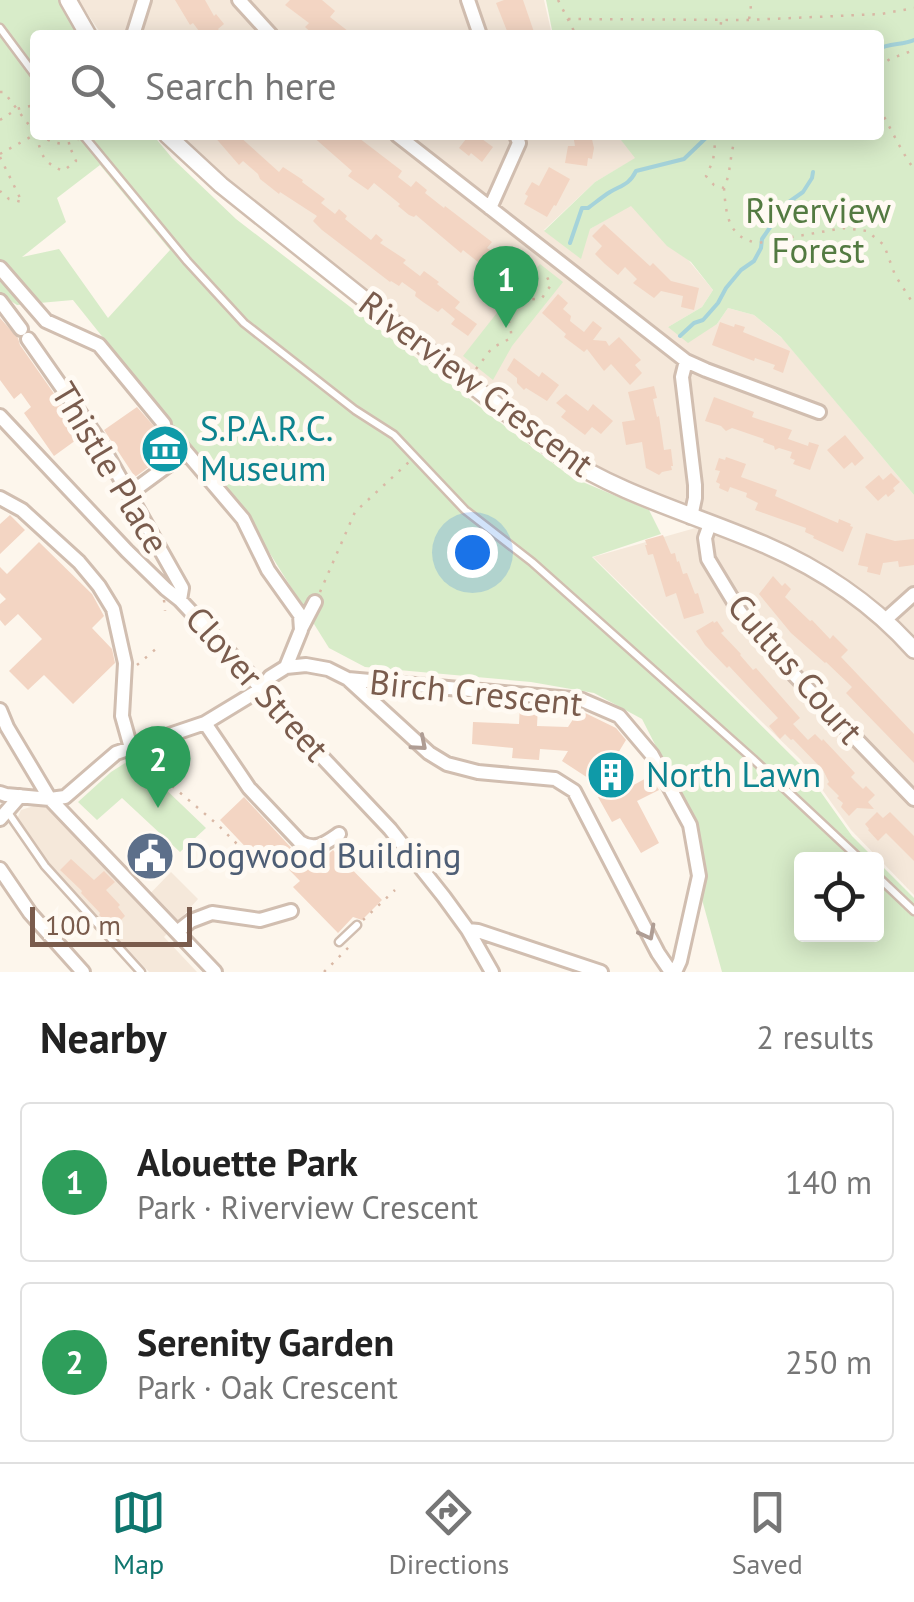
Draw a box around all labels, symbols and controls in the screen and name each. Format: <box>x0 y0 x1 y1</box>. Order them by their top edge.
search box <box>30 30 884 140</box>
icon: search <box>65 58 120 113</box>
text: Search here <box>145 61 337 110</box>
park label: Riverview Forest <box>745 187 891 273</box>
pin: 1 <box>474 245 538 328</box>
street label: Riverview Crescent <box>350 280 603 486</box>
street label: Thistle Place <box>42 373 180 562</box>
place label: S.P.A.R.C. Museum <box>200 405 333 491</box>
museum icon: S.P.A.R.C. Museum <box>139 423 191 475</box>
your location <box>447 527 498 578</box>
street label: Cultus Court <box>718 584 874 753</box>
street label: Clover Street <box>176 596 340 771</box>
street label: Birch Crescent <box>367 658 585 726</box>
pin: 2 <box>126 726 190 808</box>
one-way arrow <box>409 732 427 750</box>
building icon: North Lawn <box>585 749 637 801</box>
place label: North Lawn <box>646 751 821 797</box>
public building icon: Dogwood Building <box>124 830 176 882</box>
place label: Dogwood Building <box>185 832 462 878</box>
map controls <box>794 852 884 942</box>
button: locate <box>794 852 884 942</box>
scale bar <box>30 902 192 946</box>
text: 100 m <box>45 906 121 943</box>
one-way arrow <box>636 922 655 940</box>
text: Nearby <box>40 1010 167 1065</box>
text: 2 results <box>756 1016 874 1058</box>
text: Alouette Park <box>137 1137 358 1186</box>
text: 1 <box>65 1161 84 1203</box>
text: 140 m <box>785 1161 872 1203</box>
text: Park · Riverview Crescent <box>137 1186 478 1228</box>
text: Serenity Garden <box>137 1317 394 1366</box>
text: 2 <box>65 1341 84 1383</box>
text: 250 m <box>785 1341 872 1383</box>
text: Park · Oak Crescent <box>137 1366 398 1408</box>
tab: Map <box>111 1485 166 1582</box>
tab: Directions <box>388 1485 509 1582</box>
tab: Saved <box>732 1485 803 1582</box>

